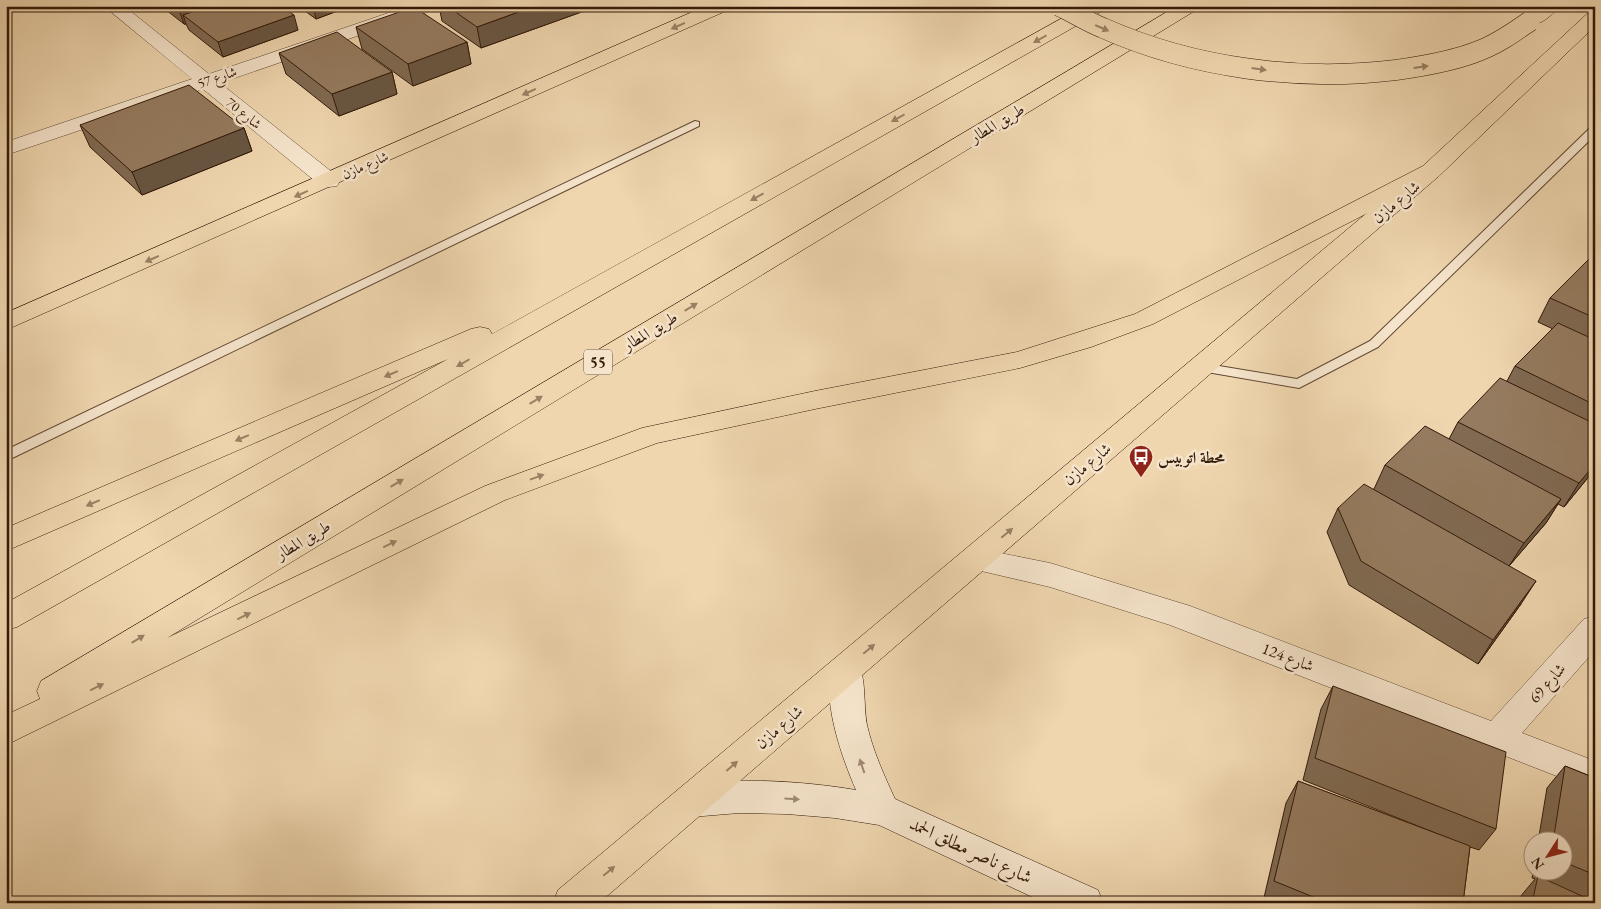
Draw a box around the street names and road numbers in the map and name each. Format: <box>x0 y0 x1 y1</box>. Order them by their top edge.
street label: شارع 57 <box>195 62 240 95</box>
street label: شارع 70 <box>221 93 265 135</box>
street label: طريق المطار <box>964 98 1028 149</box>
street label: شارع مازن <box>339 147 392 186</box>
street label: شارع مازن <box>1368 176 1426 230</box>
street label: طريق المطار <box>617 306 681 357</box>
road number: 55 <box>584 350 612 374</box>
street label: شارع مازن <box>1059 438 1117 492</box>
street label: طريق المطار <box>270 515 334 566</box>
street label: شارع 124 <box>1258 638 1317 679</box>
street label: شارع 69 <box>1524 659 1572 709</box>
street label: شارع مازن <box>751 701 809 756</box>
street label: شارع ناصر مطلق الحمد <box>904 811 1037 892</box>

